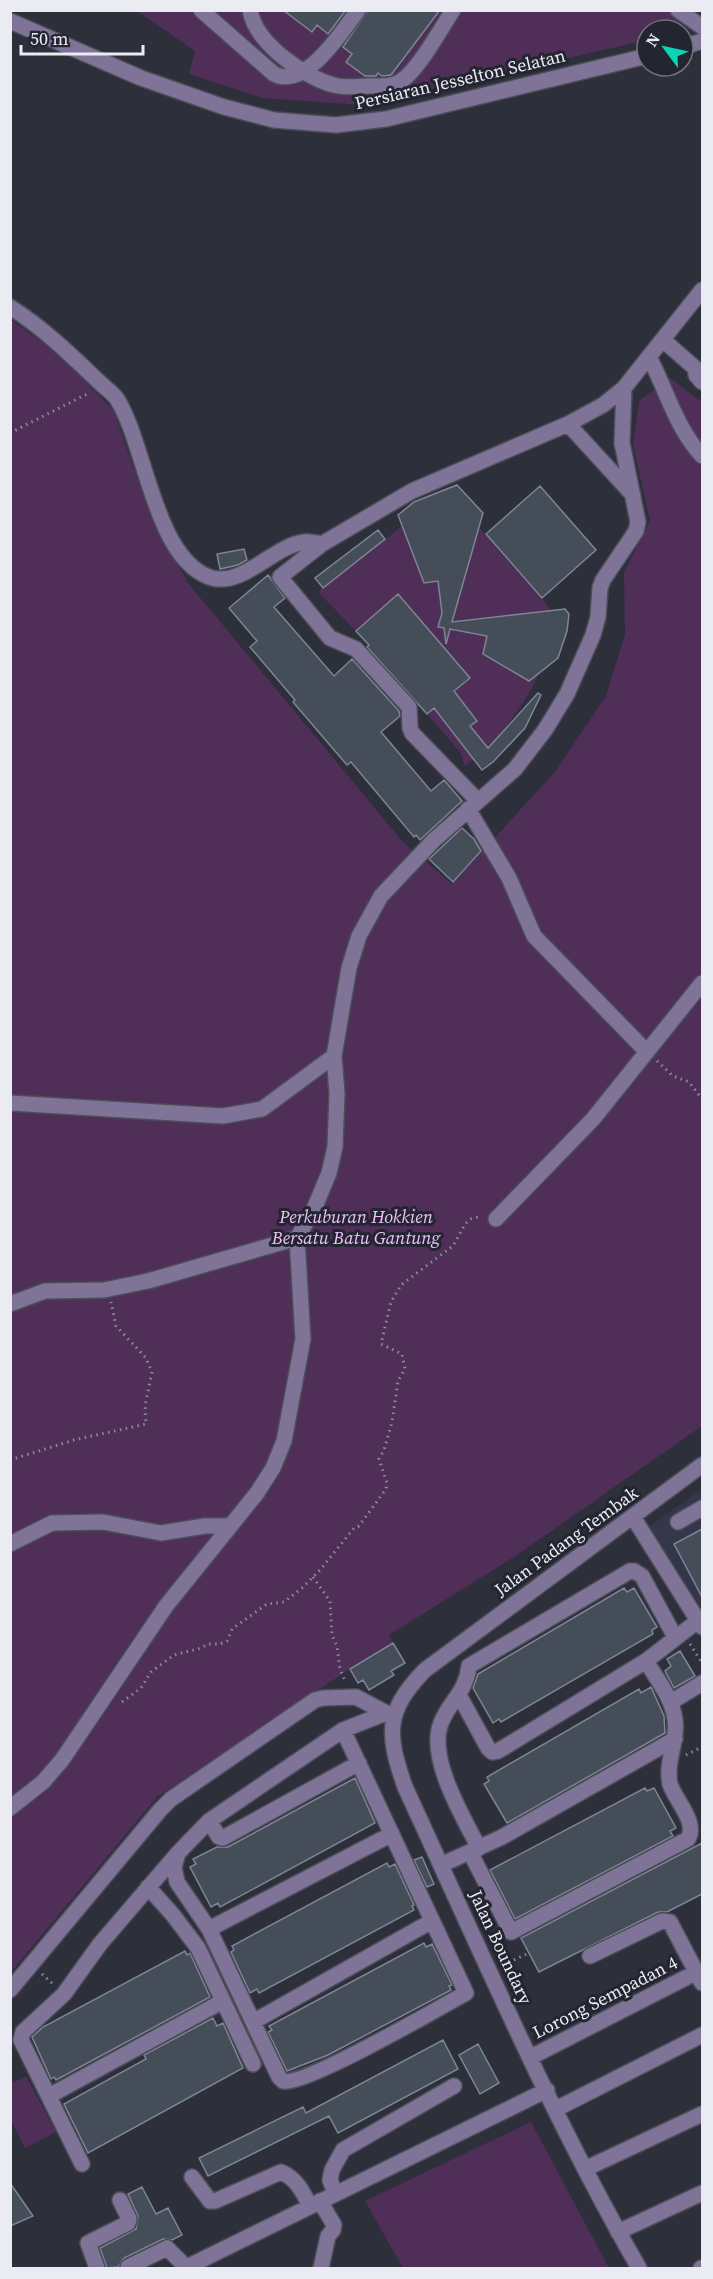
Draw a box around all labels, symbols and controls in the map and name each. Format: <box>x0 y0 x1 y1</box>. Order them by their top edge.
scale bar <box>21 18 142 56</box>
north arrow <box>635 18 695 78</box>
text: 50 m <box>30 26 68 51</box>
text: N <box>640 29 665 51</box>
street label: Persiaran Jesselton Selatan <box>352 43 568 115</box>
park label: Perkuburan Hokkien Bersatu Batu Gantung <box>271 1204 441 1250</box>
street label: Jalan Padang Tembak <box>488 1480 643 1602</box>
street label: Jalan Boundary <box>463 1885 539 2009</box>
street label: Lorong Sempadan 4 <box>528 1950 682 2044</box>

